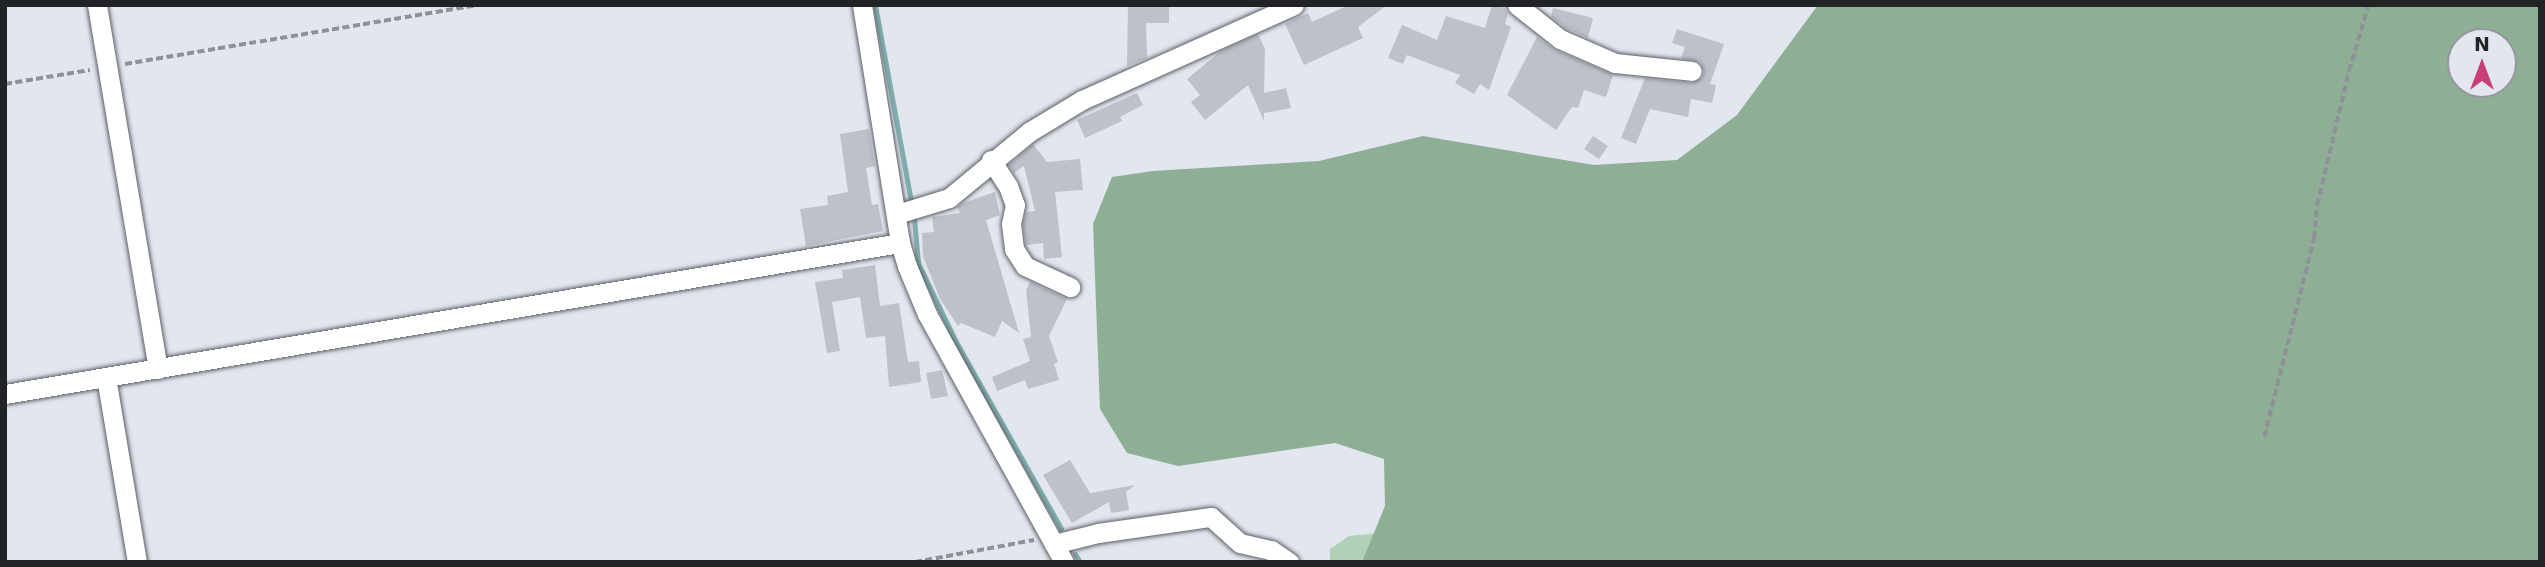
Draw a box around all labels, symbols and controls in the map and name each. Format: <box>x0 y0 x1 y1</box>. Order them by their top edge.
north arrow <box>2447 28 2517 98</box>
text: N <box>2474 33 2490 55</box>

